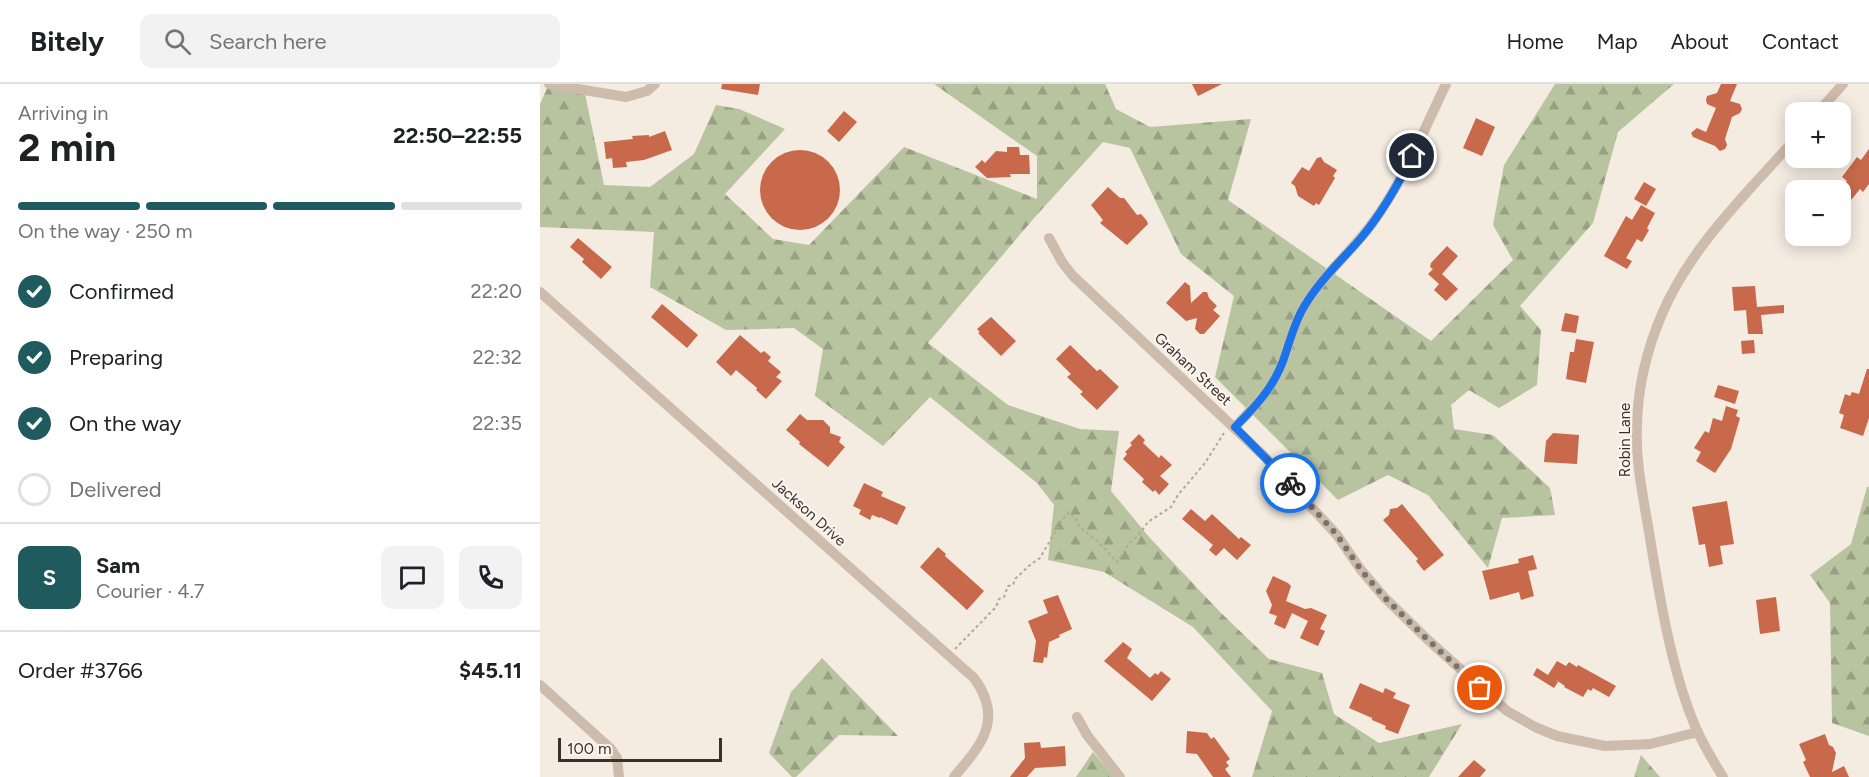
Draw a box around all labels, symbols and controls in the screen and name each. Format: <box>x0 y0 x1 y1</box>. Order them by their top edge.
search box <box>140 14 560 68</box>
text: Bitely <box>30 24 104 58</box>
icon: search <box>161 25 194 58</box>
text: Search here <box>209 28 327 55</box>
text: Home <box>1507 29 1564 54</box>
text: Map <box>1597 29 1638 54</box>
text: About <box>1671 29 1729 54</box>
text: Contact <box>1762 29 1839 54</box>
text: Arriving in <box>18 101 108 125</box>
map controls <box>1785 102 1851 246</box>
button: + <box>1785 102 1851 168</box>
text: 22:50–22:55 <box>393 122 522 149</box>
text: 2 min <box>18 124 116 171</box>
pin <box>1386 130 1437 181</box>
icon: home <box>1395 139 1428 172</box>
button: − <box>1785 180 1851 246</box>
text: On the way · 250 m <box>18 219 193 243</box>
icon: check <box>18 275 51 308</box>
text: Confirmed <box>69 278 174 305</box>
text: 22:20 <box>471 279 522 303</box>
street label: Graham Street <box>1151 329 1235 409</box>
icon: check <box>18 341 51 374</box>
text: Preparing <box>69 344 163 371</box>
text: 22:32 <box>473 345 522 369</box>
street label: Robin Lane <box>1616 403 1634 477</box>
icon: check <box>18 407 51 440</box>
text: On the way <box>69 410 181 437</box>
text: 22:35 <box>472 411 522 435</box>
courier <box>1260 453 1320 513</box>
icon: bike <box>1274 467 1307 500</box>
street label: Jackson Drive <box>768 474 850 550</box>
text: Delivered <box>69 476 162 503</box>
button: chat <box>381 546 444 609</box>
button: phone <box>459 546 522 609</box>
text: Sam <box>96 552 140 579</box>
text: S <box>43 564 56 591</box>
text: Courier · 4.7 <box>96 579 205 603</box>
text: Order #3766 <box>18 657 143 684</box>
text: $45.11 <box>459 657 522 684</box>
pin <box>1454 662 1505 713</box>
icon: bag <box>1463 671 1496 704</box>
scale bar <box>558 735 722 762</box>
text: 100 m <box>567 739 612 758</box>

